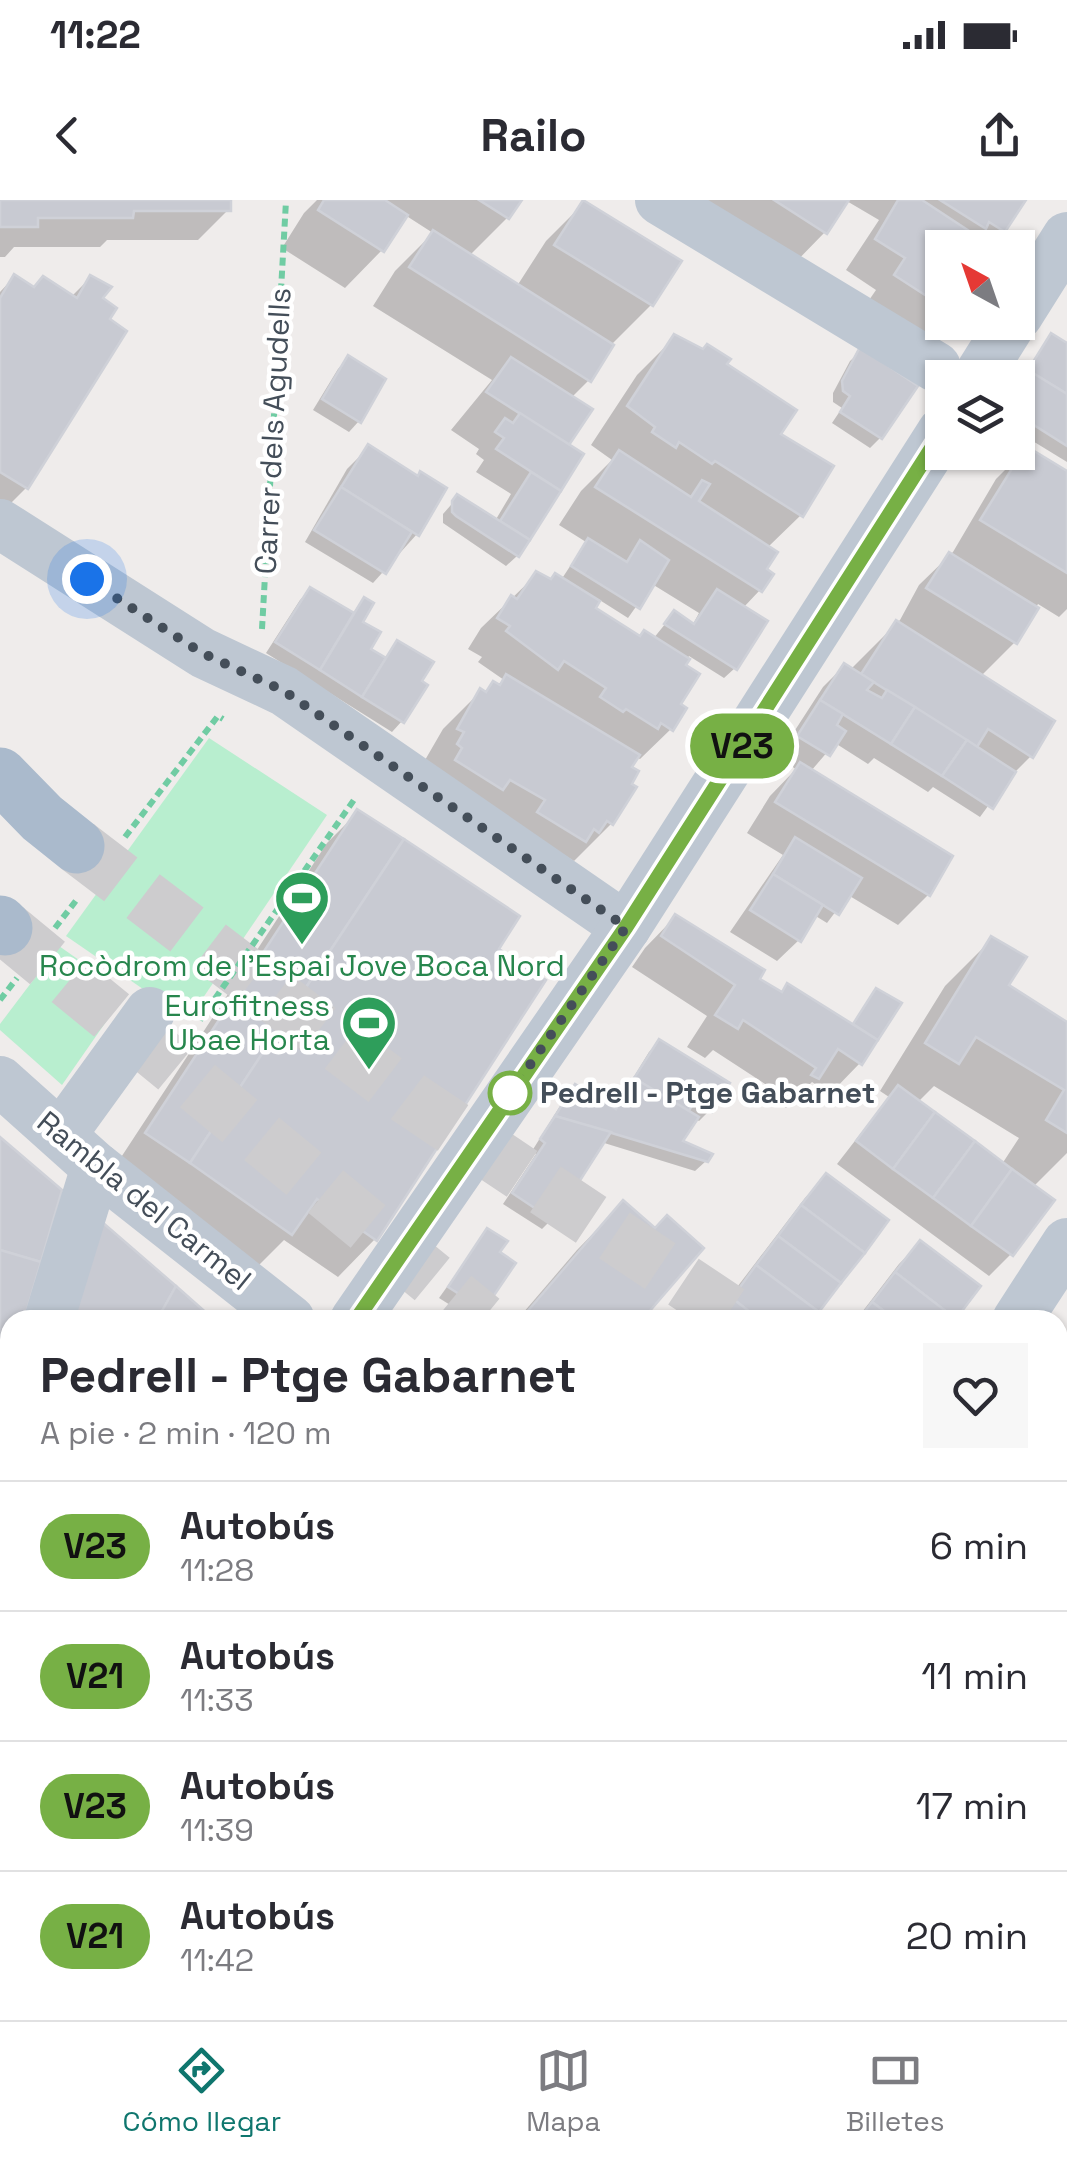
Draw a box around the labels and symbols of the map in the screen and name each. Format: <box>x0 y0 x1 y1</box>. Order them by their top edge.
north arrow <box>925 230 1035 340</box>
street label: Carrer dels Agudells <box>246 287 299 575</box>
your location <box>62 554 112 604</box>
line badge: V23 <box>684 714 800 778</box>
sports icon: Rocòdrom de l'Espai Jove Boca Nord <box>272 868 332 947</box>
place label: Rocòdrom de l'Espai Jove Boca Nord <box>39 946 565 985</box>
place label: Eurofitness Ubae Horta <box>165 986 330 1059</box>
sports icon: Eurofitness Ubae Horta <box>339 993 399 1072</box>
marker: Pedrell - Ptge Gabarnet <box>489 1072 531 1114</box>
place label: Pedrell - Ptge Gabarnet <box>540 1073 875 1112</box>
street label: Rambla del Carmel <box>29 1102 259 1299</box>

